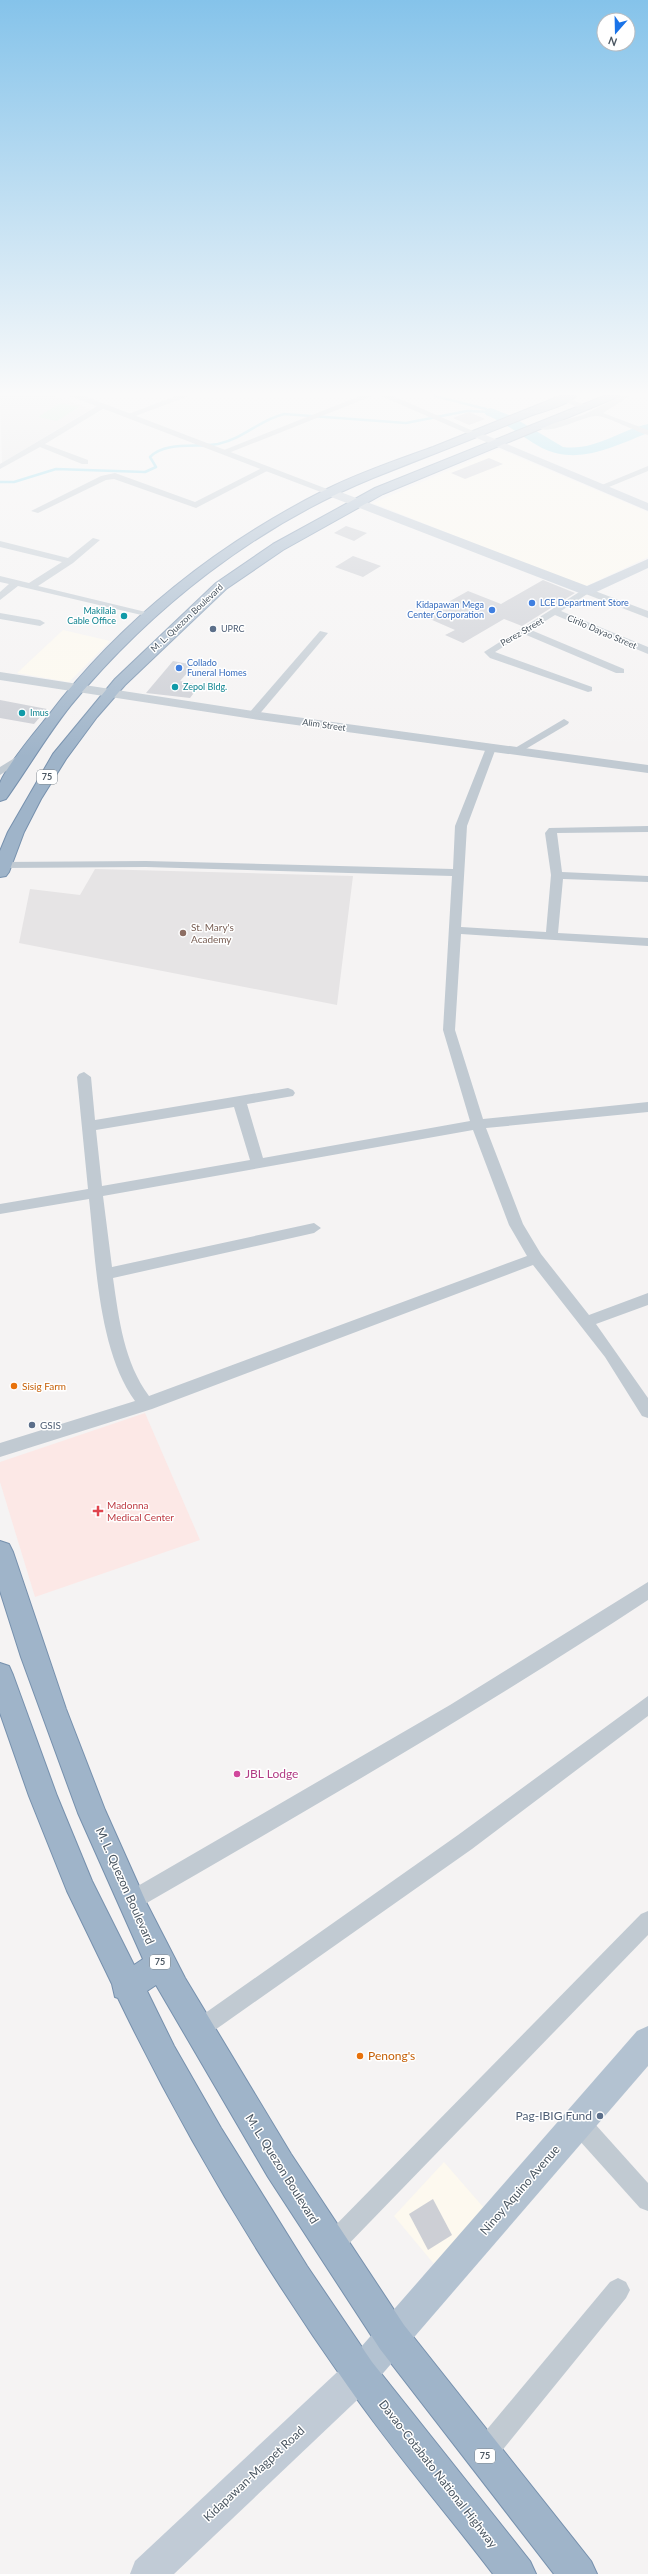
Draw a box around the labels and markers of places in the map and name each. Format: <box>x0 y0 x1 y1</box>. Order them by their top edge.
place label: LCE Department Store <box>540 597 629 608</box>
marker: LCE Department Store <box>527 598 537 608</box>
place label: Kidapawan Mega Center Corporation <box>407 599 484 620</box>
place label: Makilala Cable Office <box>67 605 116 626</box>
marker: Kidapawan Mega Center Corporation <box>487 605 497 615</box>
marker: Makilala Cable Office <box>119 611 129 621</box>
place label: UPRC <box>221 623 245 634</box>
marker: UPRC <box>208 624 218 634</box>
place label: Collado Funeral Homes <box>187 657 247 678</box>
marker: Collado Funeral Homes <box>174 663 184 673</box>
place label: Zepol Bldg. <box>183 681 227 692</box>
marker: Zepol Bldg. <box>170 682 180 692</box>
place label: Imus <box>30 707 49 718</box>
marker: Imus <box>17 708 27 718</box>
place label: St. Mary's Academy <box>191 921 234 945</box>
marker: St. Mary's Academy <box>178 928 188 938</box>
place label: Sisig Farm <box>22 1380 66 1392</box>
marker: Sisig Farm <box>9 1381 19 1391</box>
place label: GSIS <box>40 1419 61 1431</box>
marker: GSIS <box>27 1420 37 1430</box>
place label: Madonna Medical Center <box>107 1499 174 1523</box>
marker: Madonna Medical Center <box>92 1505 104 1517</box>
place label: JBL Lodge <box>245 1766 298 1781</box>
marker: JBL Lodge <box>232 1769 242 1779</box>
place label: Penong's <box>368 2048 415 2063</box>
marker: Penong's <box>355 2051 365 2061</box>
place label: Pag-IBIG Fund <box>516 2108 592 2123</box>
marker: Pag-IBIG Fund <box>595 2111 605 2121</box>

